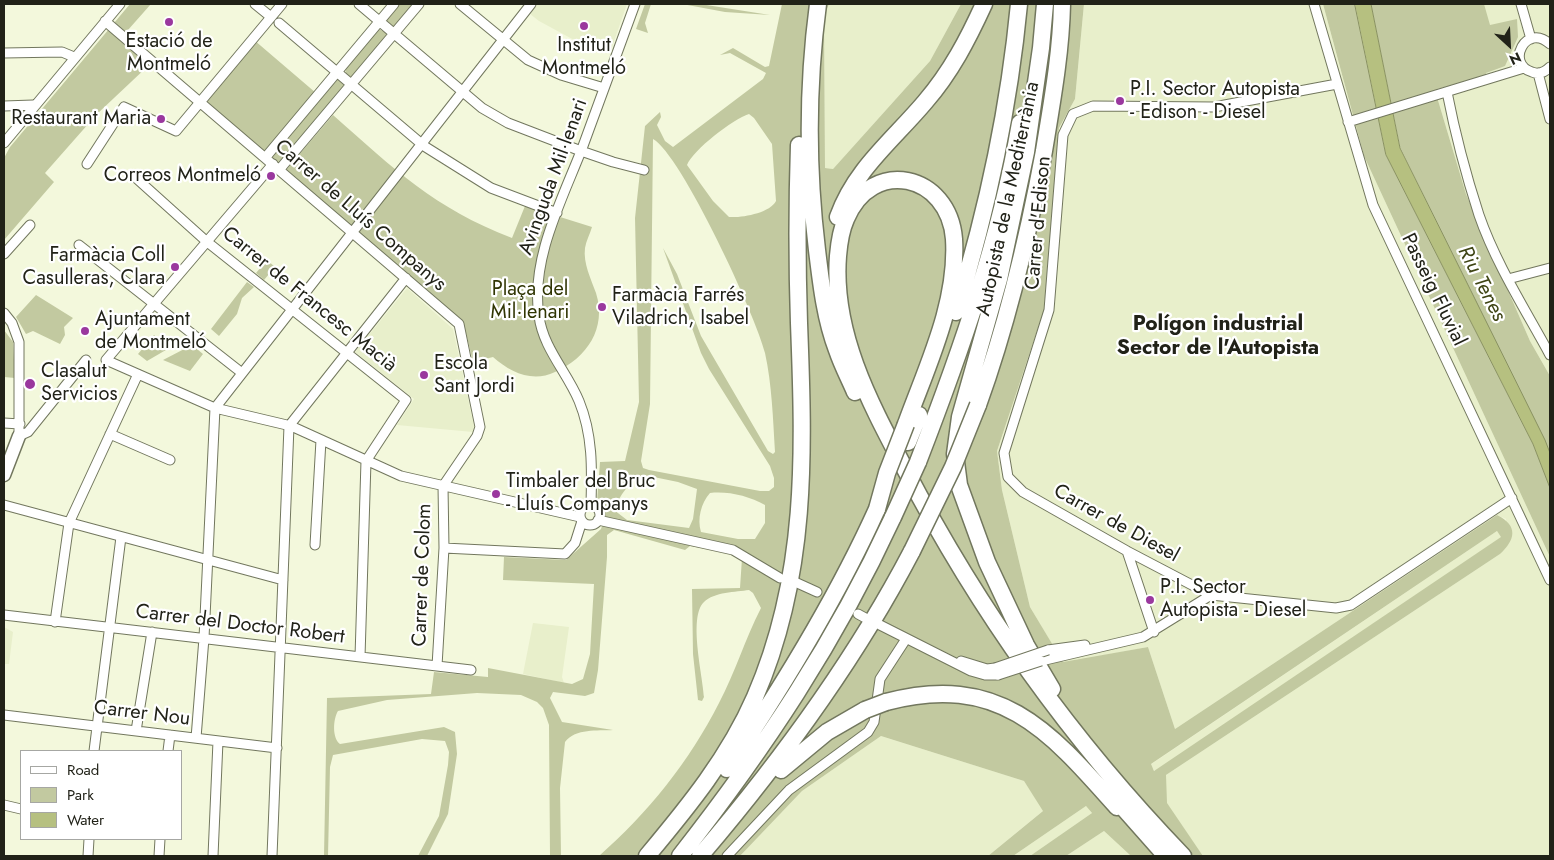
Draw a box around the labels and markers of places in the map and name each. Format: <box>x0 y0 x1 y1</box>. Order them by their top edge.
marker: Estació de Montmeló <box>163 16 175 28</box>
marker: Institut Montmeló <box>578 20 590 32</box>
place label: Estació de Montmeló <box>126 30 212 77</box>
place label: Institut Montmeló <box>542 34 626 81</box>
place label: P.I. Sector Autopista - Edison - Diesel <box>1130 78 1300 125</box>
marker: P.I. Sector Autopista - Edison - Diesel <box>1114 95 1126 107</box>
place label: Restaurant Maria <box>11 107 151 131</box>
marker: Restaurant Maria <box>155 113 167 125</box>
place label: Correos Montmeló <box>104 164 261 188</box>
marker: Correos Montmeló <box>265 170 277 182</box>
place label: Farmàcia Coll Casulleras, Clara <box>23 244 165 291</box>
marker: Farmàcia Coll Casulleras, Clara <box>169 261 181 273</box>
place label: Farmàcia Farrés Viladrich, Isabel <box>612 284 749 331</box>
marker: Farmàcia Farrés Viladrich, Isabel <box>596 301 608 313</box>
place label: Ajuntament de Montmeló <box>95 308 207 355</box>
marker: Ajuntament de Montmeló <box>79 325 91 337</box>
place label: Escola Sant Jordi <box>434 352 515 399</box>
place label: Clasalut Servicios <box>41 360 117 407</box>
marker: Escola Sant Jordi <box>418 369 430 381</box>
marker: Clasalut Servicios <box>23 377 37 391</box>
place label: Timbaler del Bruc - Lluís Companys <box>506 470 655 517</box>
marker: Timbaler del Bruc - Lluís Companys <box>490 488 502 500</box>
place label: P.I. Sector Autopista - Diesel <box>1160 576 1306 623</box>
marker: P.I. Sector Autopista - Diesel <box>1144 594 1156 606</box>

